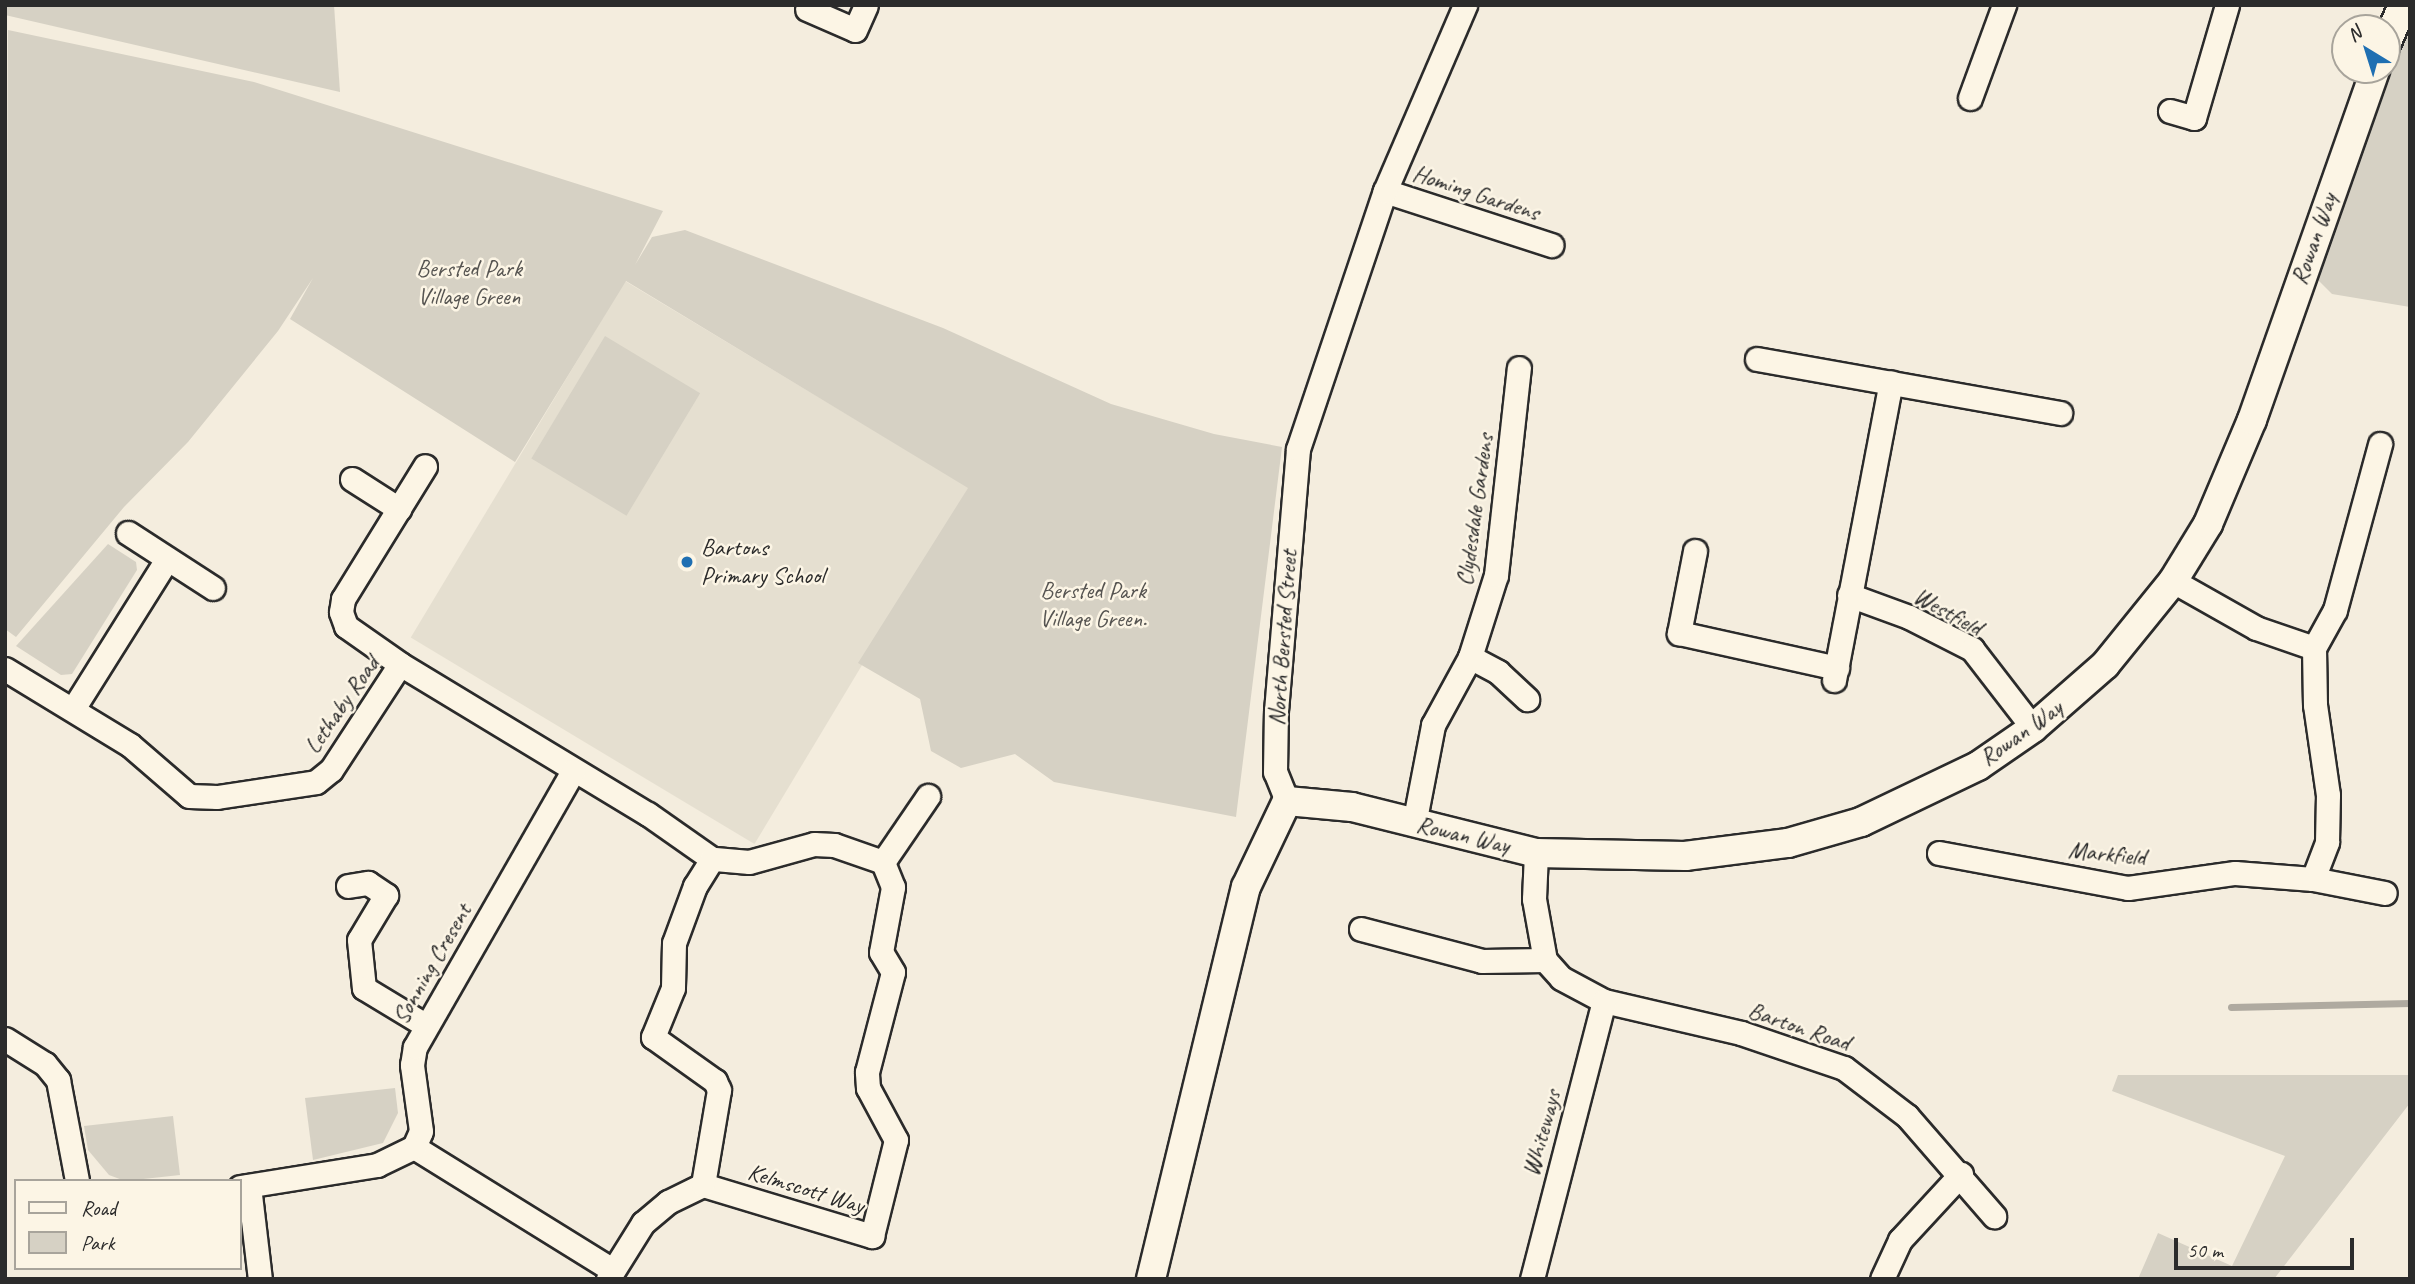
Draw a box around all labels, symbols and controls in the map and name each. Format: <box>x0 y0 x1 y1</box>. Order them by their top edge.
north arrow <box>2331 14 2401 84</box>
text: N <box>2342 21 2366 47</box>
street label: Homing Gardens <box>1409 159 1543 227</box>
street label: Rowan Way <box>2285 189 2343 289</box>
park label: Bersted Park Village Green <box>416 255 522 311</box>
street label: Clydesdale Gardens <box>1450 432 1500 588</box>
place label: Bartons Primary School <box>701 534 824 590</box>
street label: North Bersted Street <box>1262 549 1304 727</box>
marker: Bartons Primary School <box>679 554 695 570</box>
park label: Bersted Park Village Green. <box>1039 577 1147 633</box>
street label: Westfield <box>1909 582 1987 642</box>
street label: Lethaby Road <box>298 651 386 759</box>
street label: Rowan Way <box>1974 693 2068 773</box>
street label: Rowan Way <box>1413 810 1513 860</box>
street label: Markfield <box>2067 836 2147 872</box>
street label: Sonning Cresent <box>386 899 478 1029</box>
street label: Barton Road <box>1745 996 1853 1058</box>
street label: Whiteways <box>1517 1087 1567 1179</box>
street label: Kelmscott Way <box>744 1158 868 1220</box>
legend <box>14 1179 242 1270</box>
text: Road <box>81 1195 116 1221</box>
scale bar <box>2177 1224 2357 1268</box>
text: Park <box>81 1230 114 1256</box>
text: 50 m <box>2187 1237 2223 1263</box>

